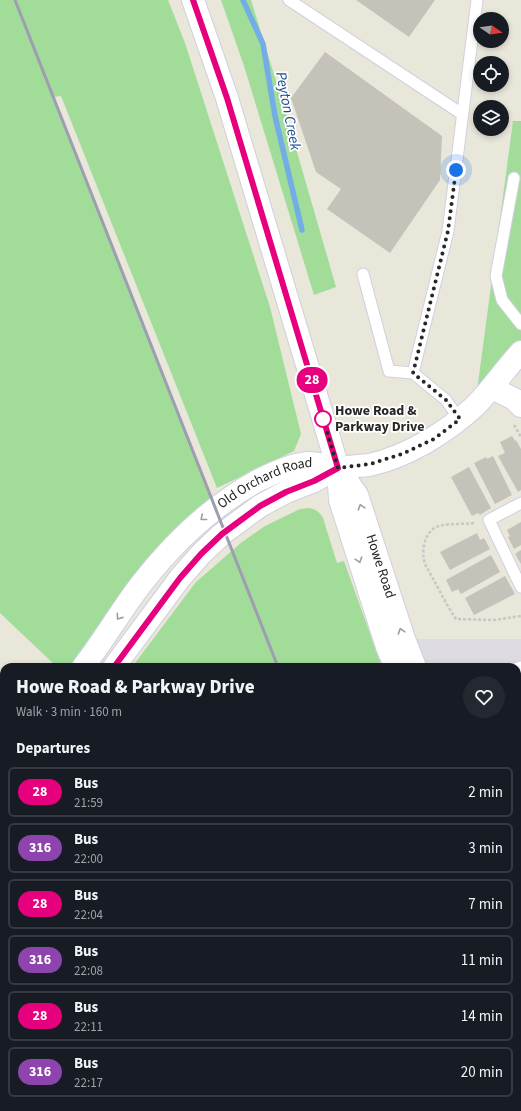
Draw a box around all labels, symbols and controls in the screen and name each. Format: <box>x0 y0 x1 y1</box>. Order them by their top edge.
north arrow <box>473 12 509 48</box>
map controls <box>473 12 509 136</box>
button: locate <box>473 56 509 92</box>
water label: Peyton Creek <box>270 70 306 153</box>
button: layers <box>473 100 509 136</box>
your location <box>446 160 466 180</box>
line badge: 28 <box>294 367 330 393</box>
text: 28 <box>305 370 319 390</box>
place label: Howe Road & Parkway Drive <box>335 401 424 437</box>
marker: Howe Road & Parkway Drive <box>314 410 332 428</box>
street label: Old Orchard Road <box>213 453 312 514</box>
one-way arrow <box>357 504 365 511</box>
one-way arrow <box>200 514 207 521</box>
street label: Howe Road <box>360 532 400 601</box>
one-way arrow <box>354 556 363 563</box>
one-way arrow <box>116 613 124 620</box>
one-way arrow <box>398 627 406 634</box>
text: Howe Road & Parkway Drive <box>16 674 255 701</box>
button: heart <box>463 676 505 718</box>
text: Walk · 3 min · 160 m <box>16 703 122 721</box>
text: Departures <box>16 738 90 759</box>
text: Bus <box>74 773 98 794</box>
text: 28 <box>33 782 47 802</box>
text: 2 min <box>468 782 503 803</box>
text: 21:59 <box>74 794 103 812</box>
text: Bus <box>74 829 98 850</box>
text: 316 <box>29 838 51 858</box>
text: 3 min <box>468 838 503 859</box>
text: 22:00 <box>74 850 103 868</box>
text: Bus <box>74 885 98 906</box>
text: 28 <box>33 894 47 914</box>
text: 7 min <box>468 894 503 915</box>
text: 22:04 <box>74 906 103 924</box>
text: Bus <box>74 941 98 962</box>
text: 316 <box>29 950 51 970</box>
text: 11 min <box>461 950 503 971</box>
text: 22:08 <box>74 962 103 980</box>
text: Bus <box>74 997 98 1018</box>
text: 28 <box>33 1006 47 1026</box>
text: 14 min <box>461 1006 503 1027</box>
text: 22:11 <box>74 1018 103 1036</box>
text: Bus <box>74 1053 98 1074</box>
text: 316 <box>29 1062 51 1082</box>
text: 20 min <box>461 1062 503 1083</box>
text: 22:17 <box>74 1074 103 1092</box>

